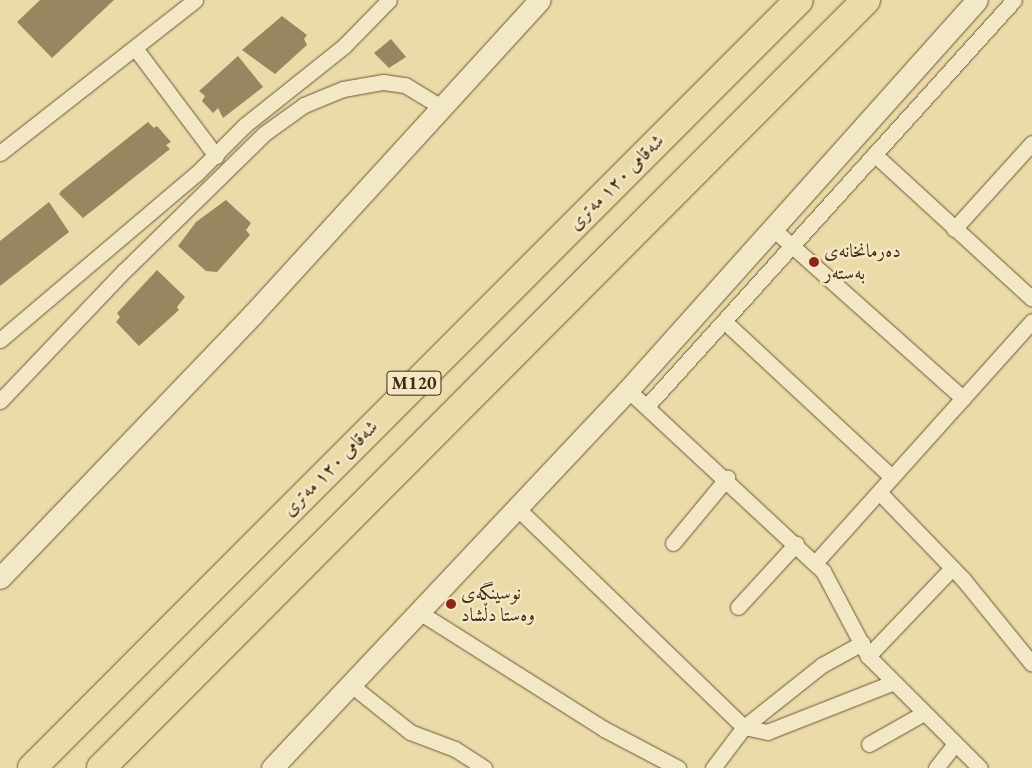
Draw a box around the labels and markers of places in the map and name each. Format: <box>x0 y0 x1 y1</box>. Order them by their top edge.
place label: دەرمانخانەی بەستەر <box>824 240 901 284</box>
marker: دەرمانخانەی بەستەر <box>808 256 820 268</box>
place label: نوسینگەی وەستا دڵشاد <box>461 582 535 626</box>
marker: نوسینگەی وەستا دڵشاد <box>445 598 457 610</box>

